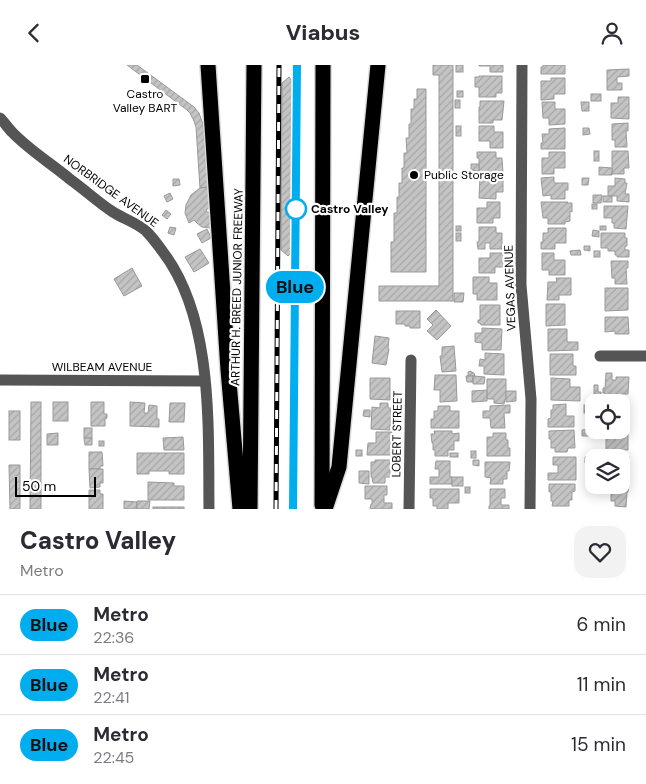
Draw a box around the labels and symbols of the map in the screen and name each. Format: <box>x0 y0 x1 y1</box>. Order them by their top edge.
marker: Castro Valley BART <box>139 73 151 85</box>
place label: Castro Valley BART <box>113 86 178 116</box>
street label: NORBRIDGE AVENUE <box>60 151 162 231</box>
place label: Public Storage <box>424 167 504 183</box>
marker: Public Storage <box>408 169 420 181</box>
street label: ARTHUR H. BREED JUNIOR FREEWAY <box>227 188 247 386</box>
marker: Castro Valley <box>285 198 307 220</box>
place label: Castro Valley <box>311 201 389 217</box>
street label: VEGAS AVENUE <box>500 244 520 332</box>
line badge: Blue <box>260 271 330 303</box>
street label: WILBEAM AVENUE <box>52 359 152 375</box>
street label: LOBERT STREET <box>388 390 406 478</box>
scale bar <box>15 474 96 497</box>

